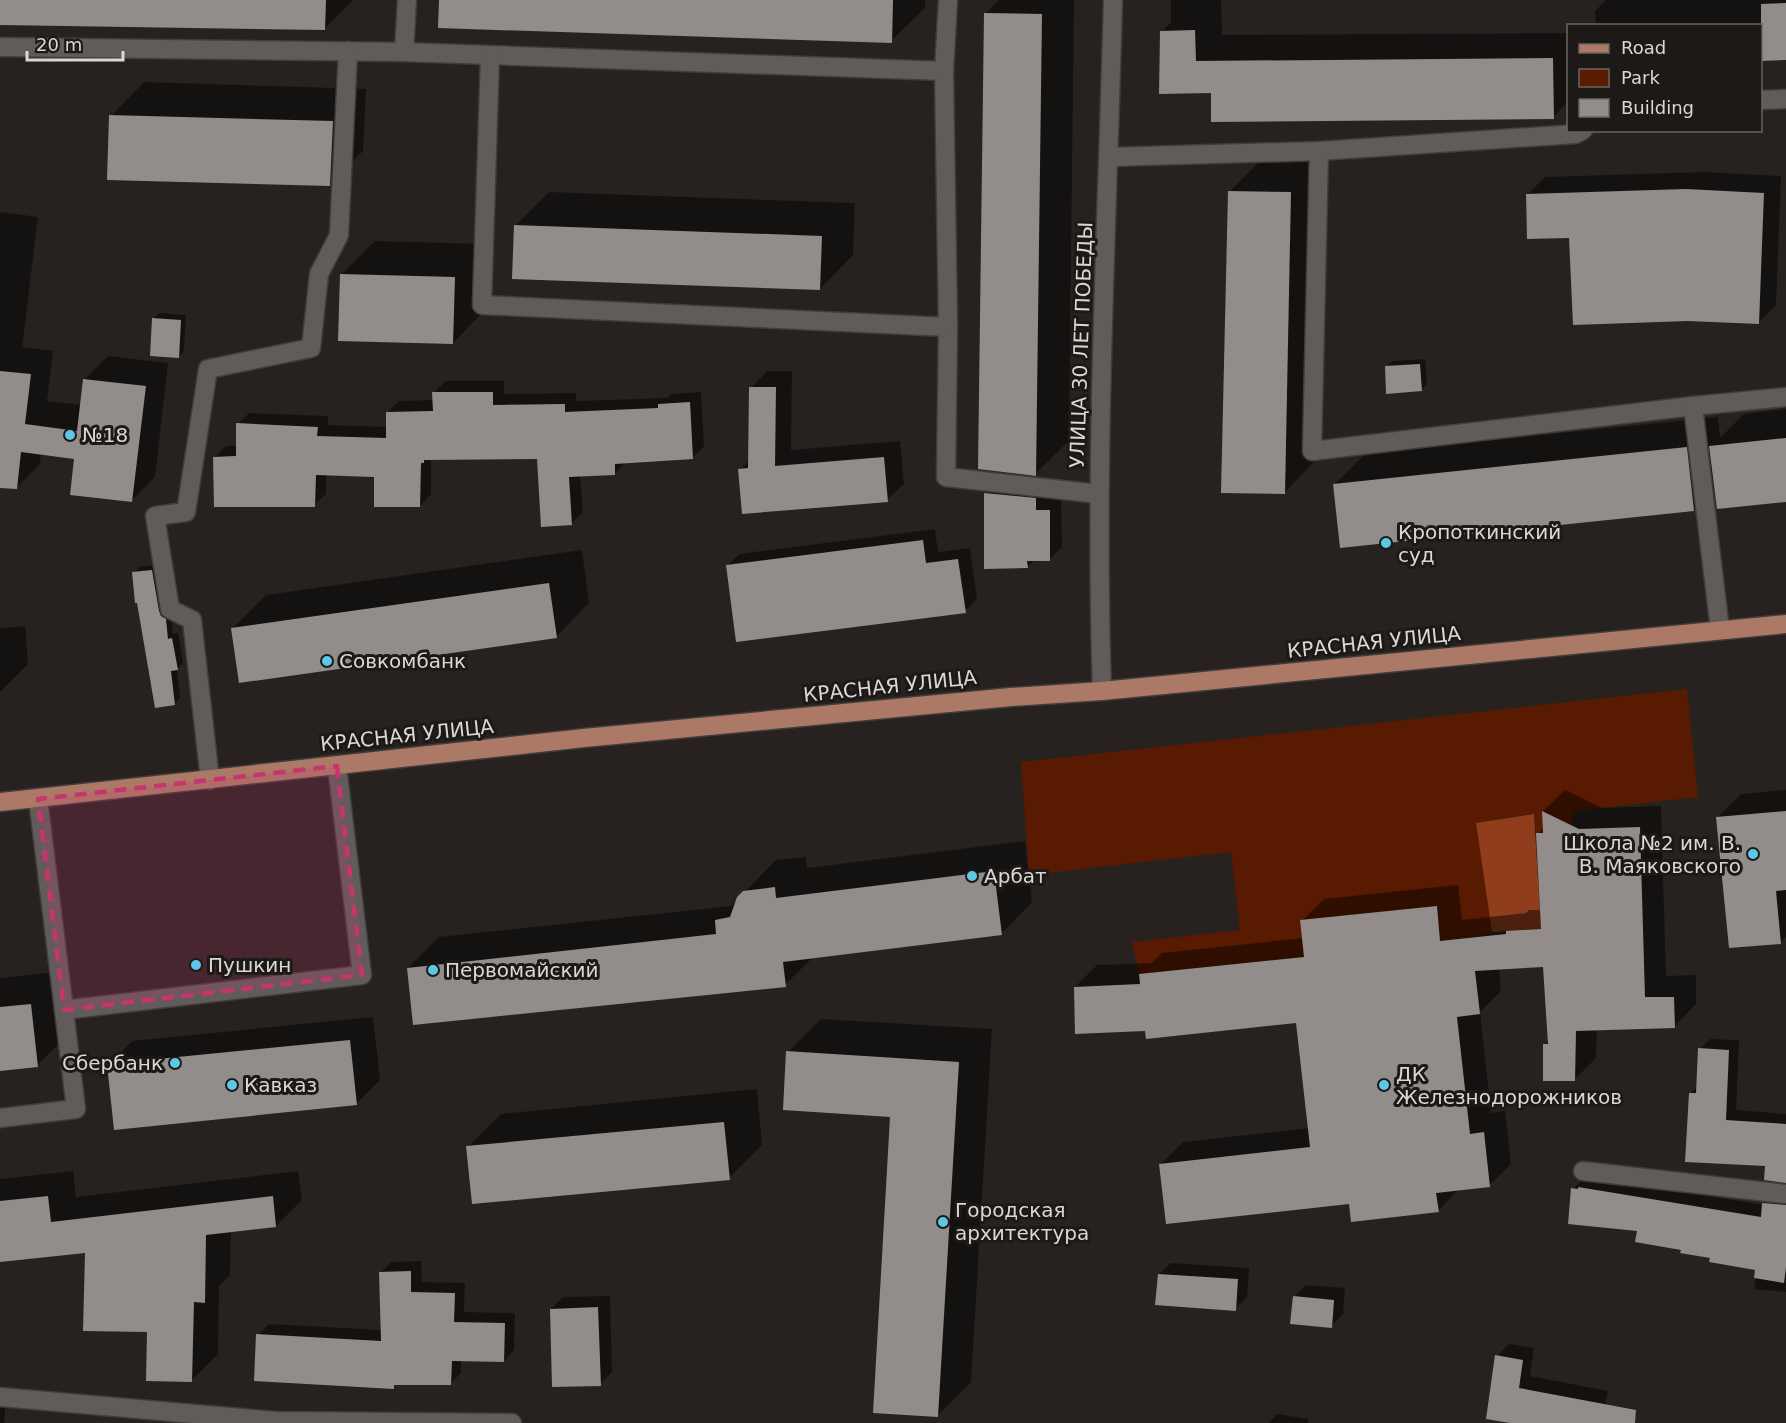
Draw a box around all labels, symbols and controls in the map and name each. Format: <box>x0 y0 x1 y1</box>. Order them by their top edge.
scale bar <box>27 24 123 62</box>
legend <box>1567 24 1762 132</box>
text: 20 m <box>36 34 82 55</box>
text: Road <box>1621 37 1666 58</box>
text: Park <box>1621 67 1660 88</box>
text: Building <box>1621 97 1694 118</box>
street label: УЛИЦА 30 ЛЕТ ПОБЕДЫ <box>1065 222 1097 468</box>
place label: №18 <box>82 423 128 447</box>
marker: №18 <box>63 428 77 442</box>
place label: Кропоткинский суд <box>1398 520 1561 567</box>
marker: Кропоткинский суд <box>1379 536 1393 550</box>
street label: КРАСНАЯ УЛИЦА <box>1286 621 1462 663</box>
place label: Совкомбанк <box>339 649 466 673</box>
marker: Совкомбанк <box>320 654 334 668</box>
street label: КРАСНАЯ УЛИЦА <box>802 665 978 707</box>
street label: КРАСНАЯ УЛИЦА <box>319 714 495 756</box>
place label: Школа №2 им. В. В. Маяковского <box>1563 831 1741 878</box>
marker: Школа №2 им. В. В. Маяковского <box>1746 847 1760 861</box>
place label: Арбат <box>984 864 1047 888</box>
marker: Арбат <box>965 869 979 883</box>
place label: Пушкин <box>208 953 291 977</box>
marker: Пушкин <box>189 958 203 972</box>
place label: Первомайский <box>445 958 598 982</box>
marker: Первомайский <box>426 963 440 977</box>
place label: Сбербанк <box>62 1051 163 1075</box>
marker: Сбербанк <box>168 1056 182 1070</box>
place label: ДК Железнодорожников <box>1396 1062 1622 1109</box>
place label: Кавказ <box>244 1073 317 1097</box>
marker: Кавказ <box>225 1078 239 1092</box>
marker: ДК Железнодорожников <box>1377 1078 1391 1092</box>
place label: Городская архитектура <box>955 1198 1089 1245</box>
marker: Городская архитектура <box>936 1215 950 1229</box>

